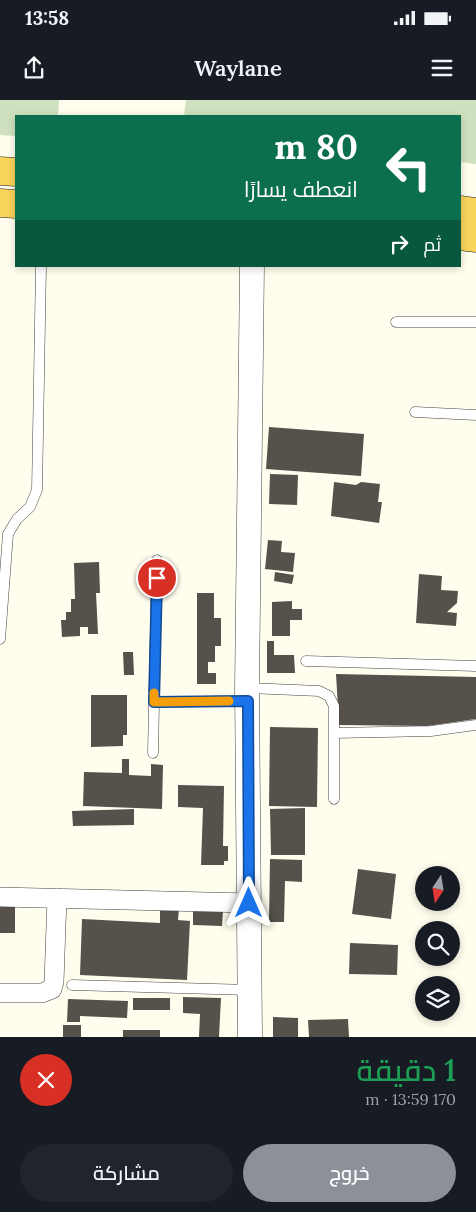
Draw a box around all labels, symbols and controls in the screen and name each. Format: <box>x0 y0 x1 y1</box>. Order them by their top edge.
text: 13:58 <box>25 6 69 30</box>
icon: share <box>20 54 48 82</box>
text: Waylane <box>194 54 282 82</box>
icon: menu <box>428 54 456 82</box>
text: 80 m <box>274 124 358 169</box>
icon: left <box>376 135 441 200</box>
text: انعطف يسارًا <box>244 175 358 203</box>
icon: right <box>385 230 413 258</box>
text: ثم <box>423 232 441 256</box>
pin <box>136 557 178 599</box>
icon: arrive <box>143 564 171 592</box>
north arrow <box>415 866 460 911</box>
map controls <box>415 866 460 1021</box>
position arrow <box>222 876 274 928</box>
button: search <box>415 921 460 966</box>
button: layers <box>415 976 460 1021</box>
text: 1 دقيقة <box>356 1051 456 1089</box>
button: close <box>20 1054 72 1106</box>
text: 170 m · 13:59 <box>365 1089 456 1109</box>
button: مشاركة <box>20 1144 233 1202</box>
button: خروج <box>243 1144 456 1202</box>

